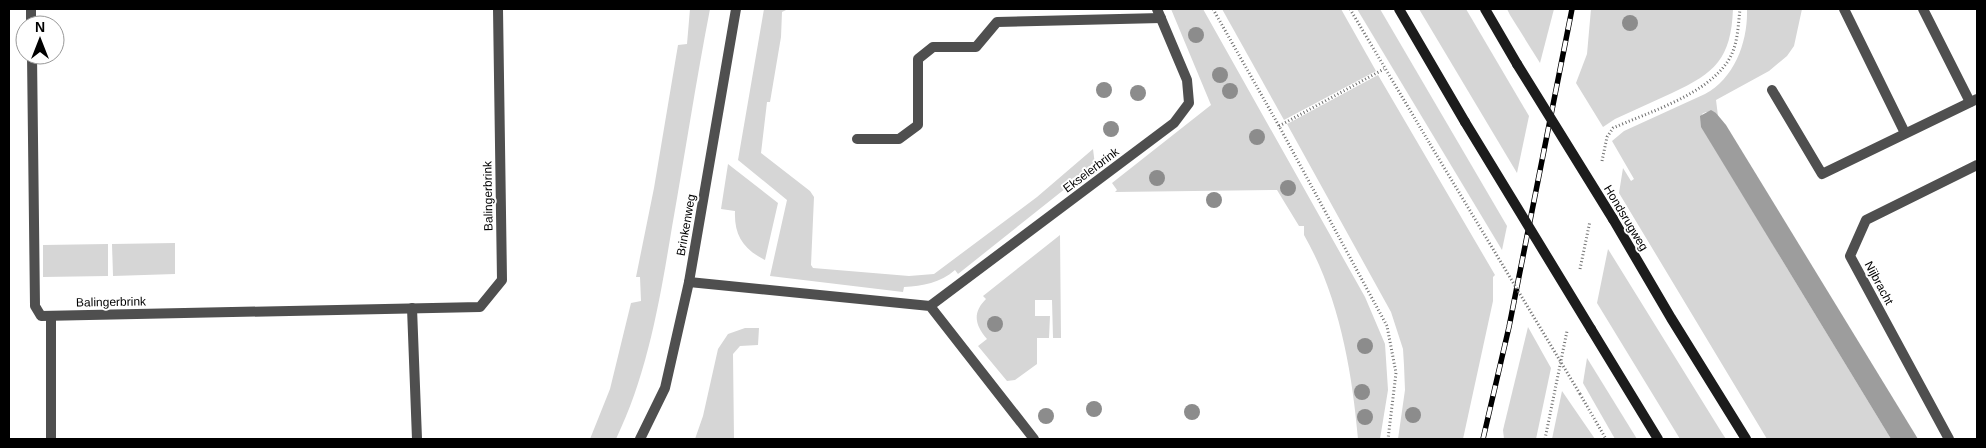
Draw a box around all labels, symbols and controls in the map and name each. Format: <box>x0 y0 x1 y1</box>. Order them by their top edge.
north arrow <box>15 15 65 65</box>
text: N <box>35 19 45 35</box>
street label: Ekselerbrink <box>1060 144 1122 195</box>
street label: Balingerbrink <box>480 160 496 231</box>
street label: Hondsrugweg <box>1601 183 1651 253</box>
street label: Brinkenweg <box>674 193 698 257</box>
street label: Nijbracht <box>1862 259 1897 308</box>
street label: Balingerbrink <box>76 294 147 310</box>

